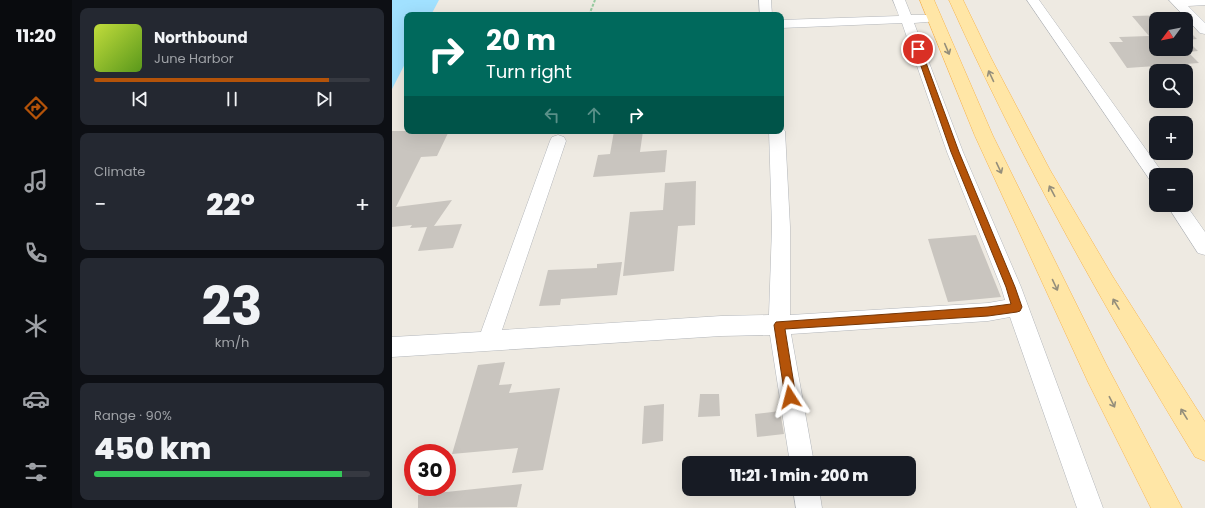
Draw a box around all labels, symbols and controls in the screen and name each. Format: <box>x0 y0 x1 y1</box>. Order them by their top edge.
north arrow <box>1149 12 1193 56</box>
map controls <box>1149 12 1193 212</box>
text: 20 m <box>486 21 556 60</box>
text: 11:20 <box>16 23 56 48</box>
text: Northbound <box>154 27 248 48</box>
icon: right <box>420 28 472 80</box>
pin <box>901 32 935 66</box>
icon: arrive <box>907 38 929 60</box>
one-way arrow <box>944 42 951 54</box>
text: June Harbor <box>154 49 234 68</box>
text: Turn right <box>486 59 572 84</box>
button: search <box>1149 64 1193 108</box>
one-way arrow <box>987 70 994 82</box>
icon: previous <box>129 88 151 110</box>
icon: pause <box>221 88 243 110</box>
icon: next <box>313 88 335 110</box>
icon: directions <box>22 94 50 122</box>
icon: left <box>541 104 563 126</box>
icon: ahead <box>583 104 605 126</box>
icon: right <box>625 104 647 126</box>
button: + <box>1149 116 1193 160</box>
text: Climate <box>94 162 145 181</box>
one-way arrow <box>996 162 1003 174</box>
icon: music <box>22 167 50 195</box>
button: − <box>1149 168 1193 212</box>
text: 22° <box>206 183 255 226</box>
one-way arrow <box>1047 185 1055 197</box>
text: − <box>94 189 106 220</box>
text: + <box>355 189 370 220</box>
icon: phone <box>22 239 50 267</box>
text: 23 <box>201 270 263 343</box>
one-way arrow <box>1052 279 1059 291</box>
one-way arrow <box>1112 298 1120 310</box>
icon: climate <box>22 312 50 340</box>
text: km/h <box>215 333 249 352</box>
position arrow <box>769 376 811 418</box>
icon: car <box>22 385 50 413</box>
one-way arrow <box>1109 396 1116 408</box>
text: Range · 90% <box>94 406 172 425</box>
one-way arrow <box>1180 409 1188 420</box>
text: 450 km <box>94 427 211 470</box>
speed limit sign: 30 <box>404 444 456 496</box>
icon: filters <box>22 458 50 486</box>
text: 11:21 · 1 min · 200 m <box>730 465 868 486</box>

